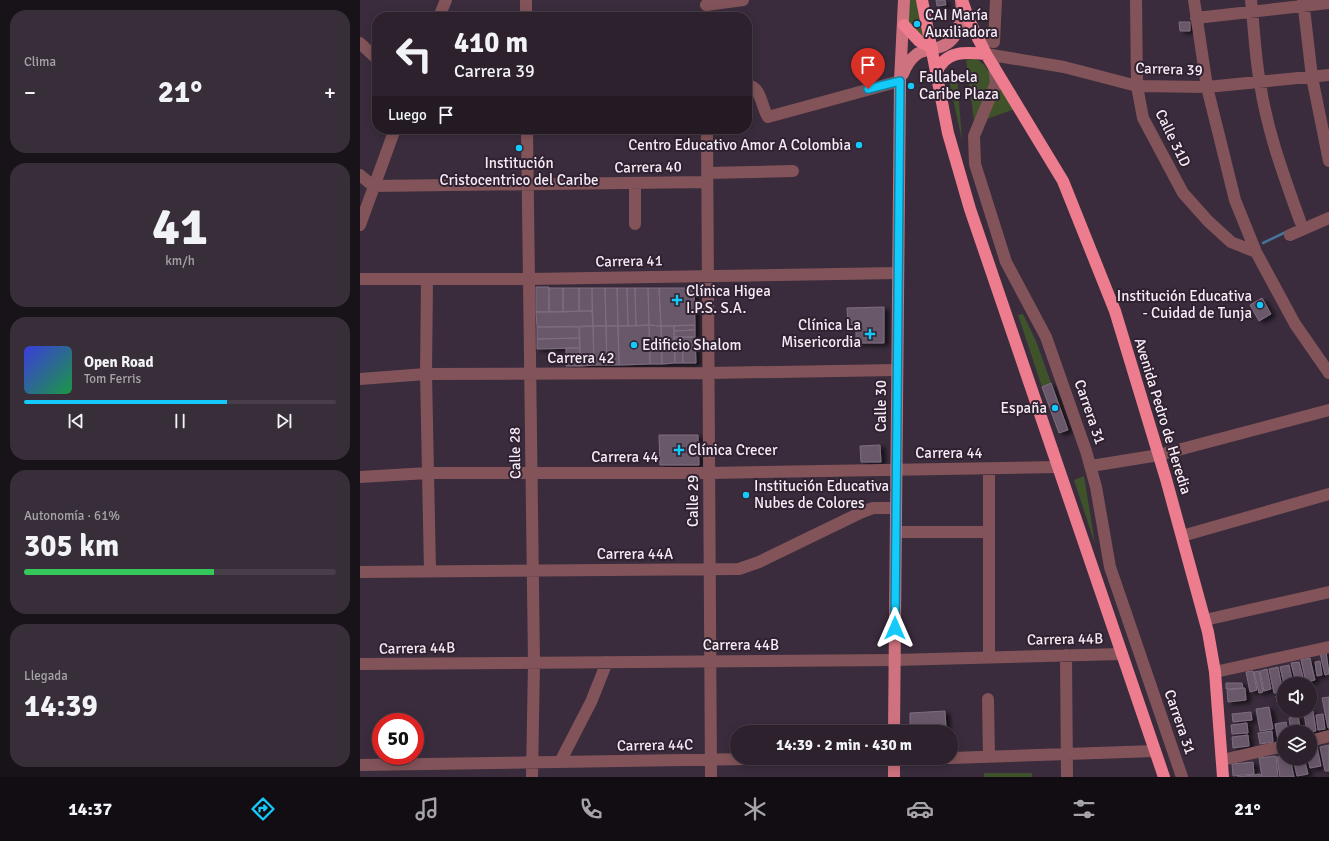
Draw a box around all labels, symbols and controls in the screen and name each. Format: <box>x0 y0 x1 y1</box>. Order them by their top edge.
place label: CAI María Auxiliadora <box>925 6 998 41</box>
marker: CAI María Auxiliadora <box>912 19 922 29</box>
text: 410 m <box>454 26 528 60</box>
icon: left <box>388 28 440 80</box>
pin <box>851 48 885 89</box>
text: Clima <box>24 54 56 70</box>
icon: arrive <box>857 54 879 76</box>
street label: Carrera 39 <box>1135 59 1203 79</box>
text: Carrera 39 <box>454 60 535 82</box>
place label: Fallabela Caribe Plaza <box>919 68 999 103</box>
text: 21° <box>158 74 202 111</box>
text: − <box>24 79 36 106</box>
text: + <box>324 79 336 106</box>
marker: Fallabela Caribe Plaza <box>906 81 916 91</box>
icon: arrive <box>435 104 457 126</box>
text: Luego <box>388 106 427 124</box>
street label: Calle 31D <box>1151 106 1195 170</box>
place label: Centro Educativo Amor A Colombia <box>628 136 851 154</box>
marker: Centro Educativo Amor A Colombia <box>854 140 864 150</box>
marker: Institución Cristocentrico del Caribe <box>514 143 524 153</box>
place label: Institución Cristocentrico del Caribe <box>439 154 599 189</box>
street label: Carrera 40 <box>614 157 682 177</box>
text: 41 <box>152 195 208 259</box>
street label: Carrera 41 <box>595 251 663 271</box>
text: km/h <box>165 253 195 269</box>
place label: Clínica Higea I.P.S. S.A. <box>686 282 771 317</box>
place label: Institución Educativa - Cuidad de Tunja <box>1117 287 1252 322</box>
marker: Clínica Higea I.P.S. S.A. <box>671 294 683 306</box>
marker: Institución Educativa - Cuidad de Tunja <box>1255 300 1265 310</box>
place label: Clínica La Misericordia <box>781 316 861 351</box>
marker: Clínica La Misericordia <box>864 328 876 340</box>
place label: Edificio Shalom <box>642 336 741 354</box>
street label: Avenida Pedro de Heredia <box>1131 336 1195 496</box>
marker: Edificio Shalom <box>629 340 639 350</box>
street label: Carrera 42 <box>547 349 615 367</box>
text: Open Road <box>84 353 154 371</box>
text: Tom Ferris <box>84 371 141 387</box>
street label: Carrera 31 <box>1071 377 1109 447</box>
street label: Calle 30 <box>872 380 890 432</box>
place label: España <box>1001 399 1047 417</box>
marker: España <box>1050 403 1060 413</box>
icon: previous <box>65 410 87 432</box>
icon: pause <box>169 410 191 432</box>
icon: next <box>273 410 295 432</box>
street label: Calle 28 <box>506 427 524 479</box>
place label: Clínica Crecer <box>688 441 778 459</box>
marker: Clínica Crecer <box>673 444 685 456</box>
street label: Carrera 44 <box>915 444 983 462</box>
street label: Carrera 44 <box>591 448 659 466</box>
street label: Calle 29 <box>684 475 702 527</box>
place label: Institución Educativa Nubes de Colores <box>754 477 889 512</box>
marker: Institución Educativa Nubes de Colores <box>741 490 751 500</box>
text: Autonomía · 61% <box>24 508 120 524</box>
text: 305 km <box>24 528 119 565</box>
street label: Carrera 44A <box>597 545 673 563</box>
position arrow <box>874 607 916 649</box>
street label: Carrera 44B <box>1027 629 1103 649</box>
street label: Carrera 44B <box>703 636 779 654</box>
street label: Carrera 44B <box>379 638 455 658</box>
text: Llegada <box>24 668 68 684</box>
map controls <box>1277 677 1317 765</box>
button: sound <box>1277 677 1317 717</box>
street label: Carrera 31 <box>1161 687 1199 757</box>
text: 14:39 <box>24 688 98 725</box>
speed limit sign: 50 <box>372 713 424 765</box>
button: layers <box>1277 725 1317 765</box>
street label: Carrera 44C <box>617 735 693 755</box>
text: 14:39 · 2 min · 430 m <box>776 736 912 754</box>
icon: directions <box>249 795 277 823</box>
icon: music <box>413 795 441 823</box>
icon: phone <box>577 795 605 823</box>
icon: climate <box>741 795 769 823</box>
icon: car <box>906 795 934 823</box>
icon: filters <box>1070 795 1098 823</box>
text: 14:37 <box>68 798 112 820</box>
text: 21° <box>1234 798 1261 820</box>

